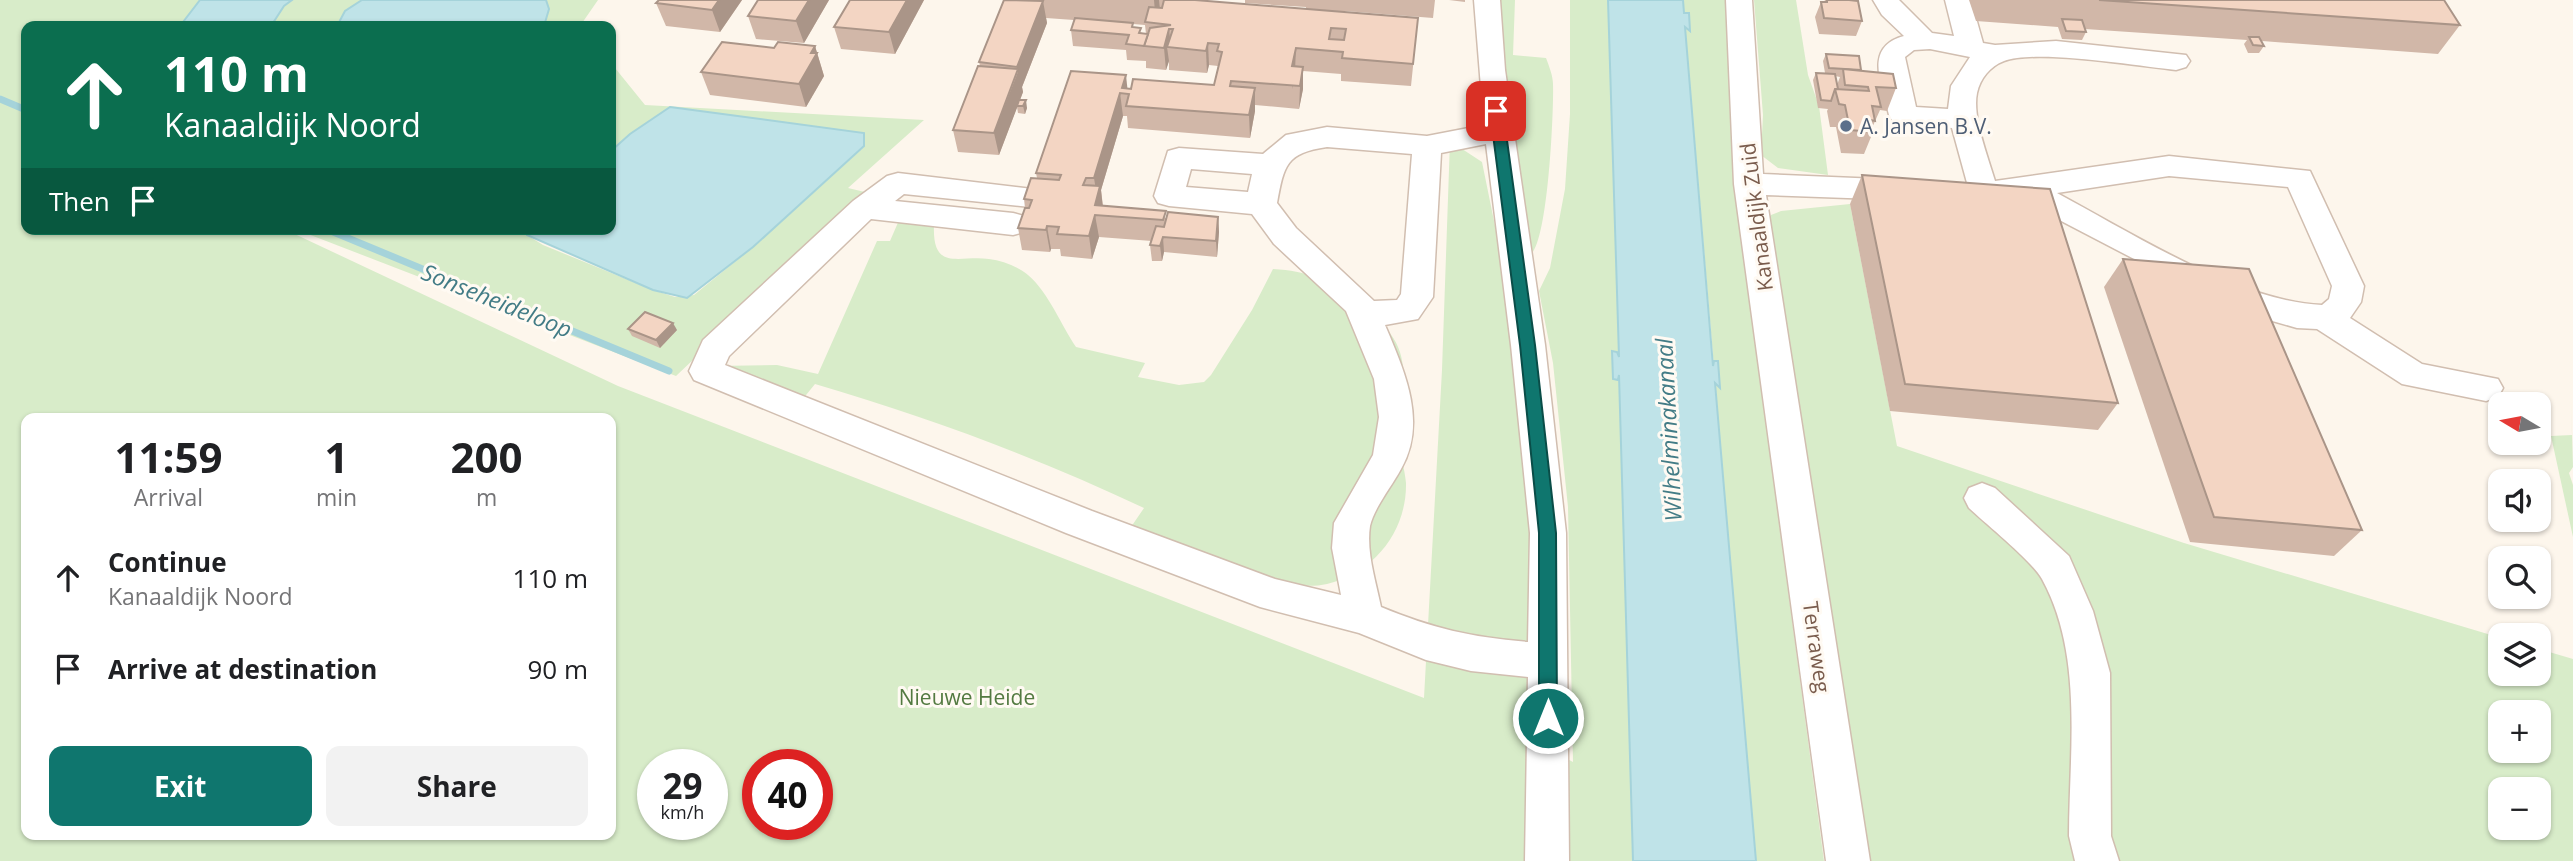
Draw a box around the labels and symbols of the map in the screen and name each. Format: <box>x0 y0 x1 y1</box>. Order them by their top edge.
pin <box>1466 81 1526 141</box>
place label: A. Jansen B.V. <box>1860 112 1992 140</box>
marker: A. Jansen B.V. <box>1838 118 1854 134</box>
street label: Kanaaldijk Zuid <box>1733 141 1779 293</box>
water label: Sonseheideloop <box>417 255 577 345</box>
water label: Wilhelminakanaal <box>1647 337 1689 522</box>
north arrow <box>2488 392 2552 455</box>
street label: Terraweg <box>1797 600 1837 694</box>
position arrow <box>1511 681 1585 755</box>
park label: Nieuwe Heide <box>899 683 1035 711</box>
speed limit sign: 40 <box>742 749 833 840</box>

